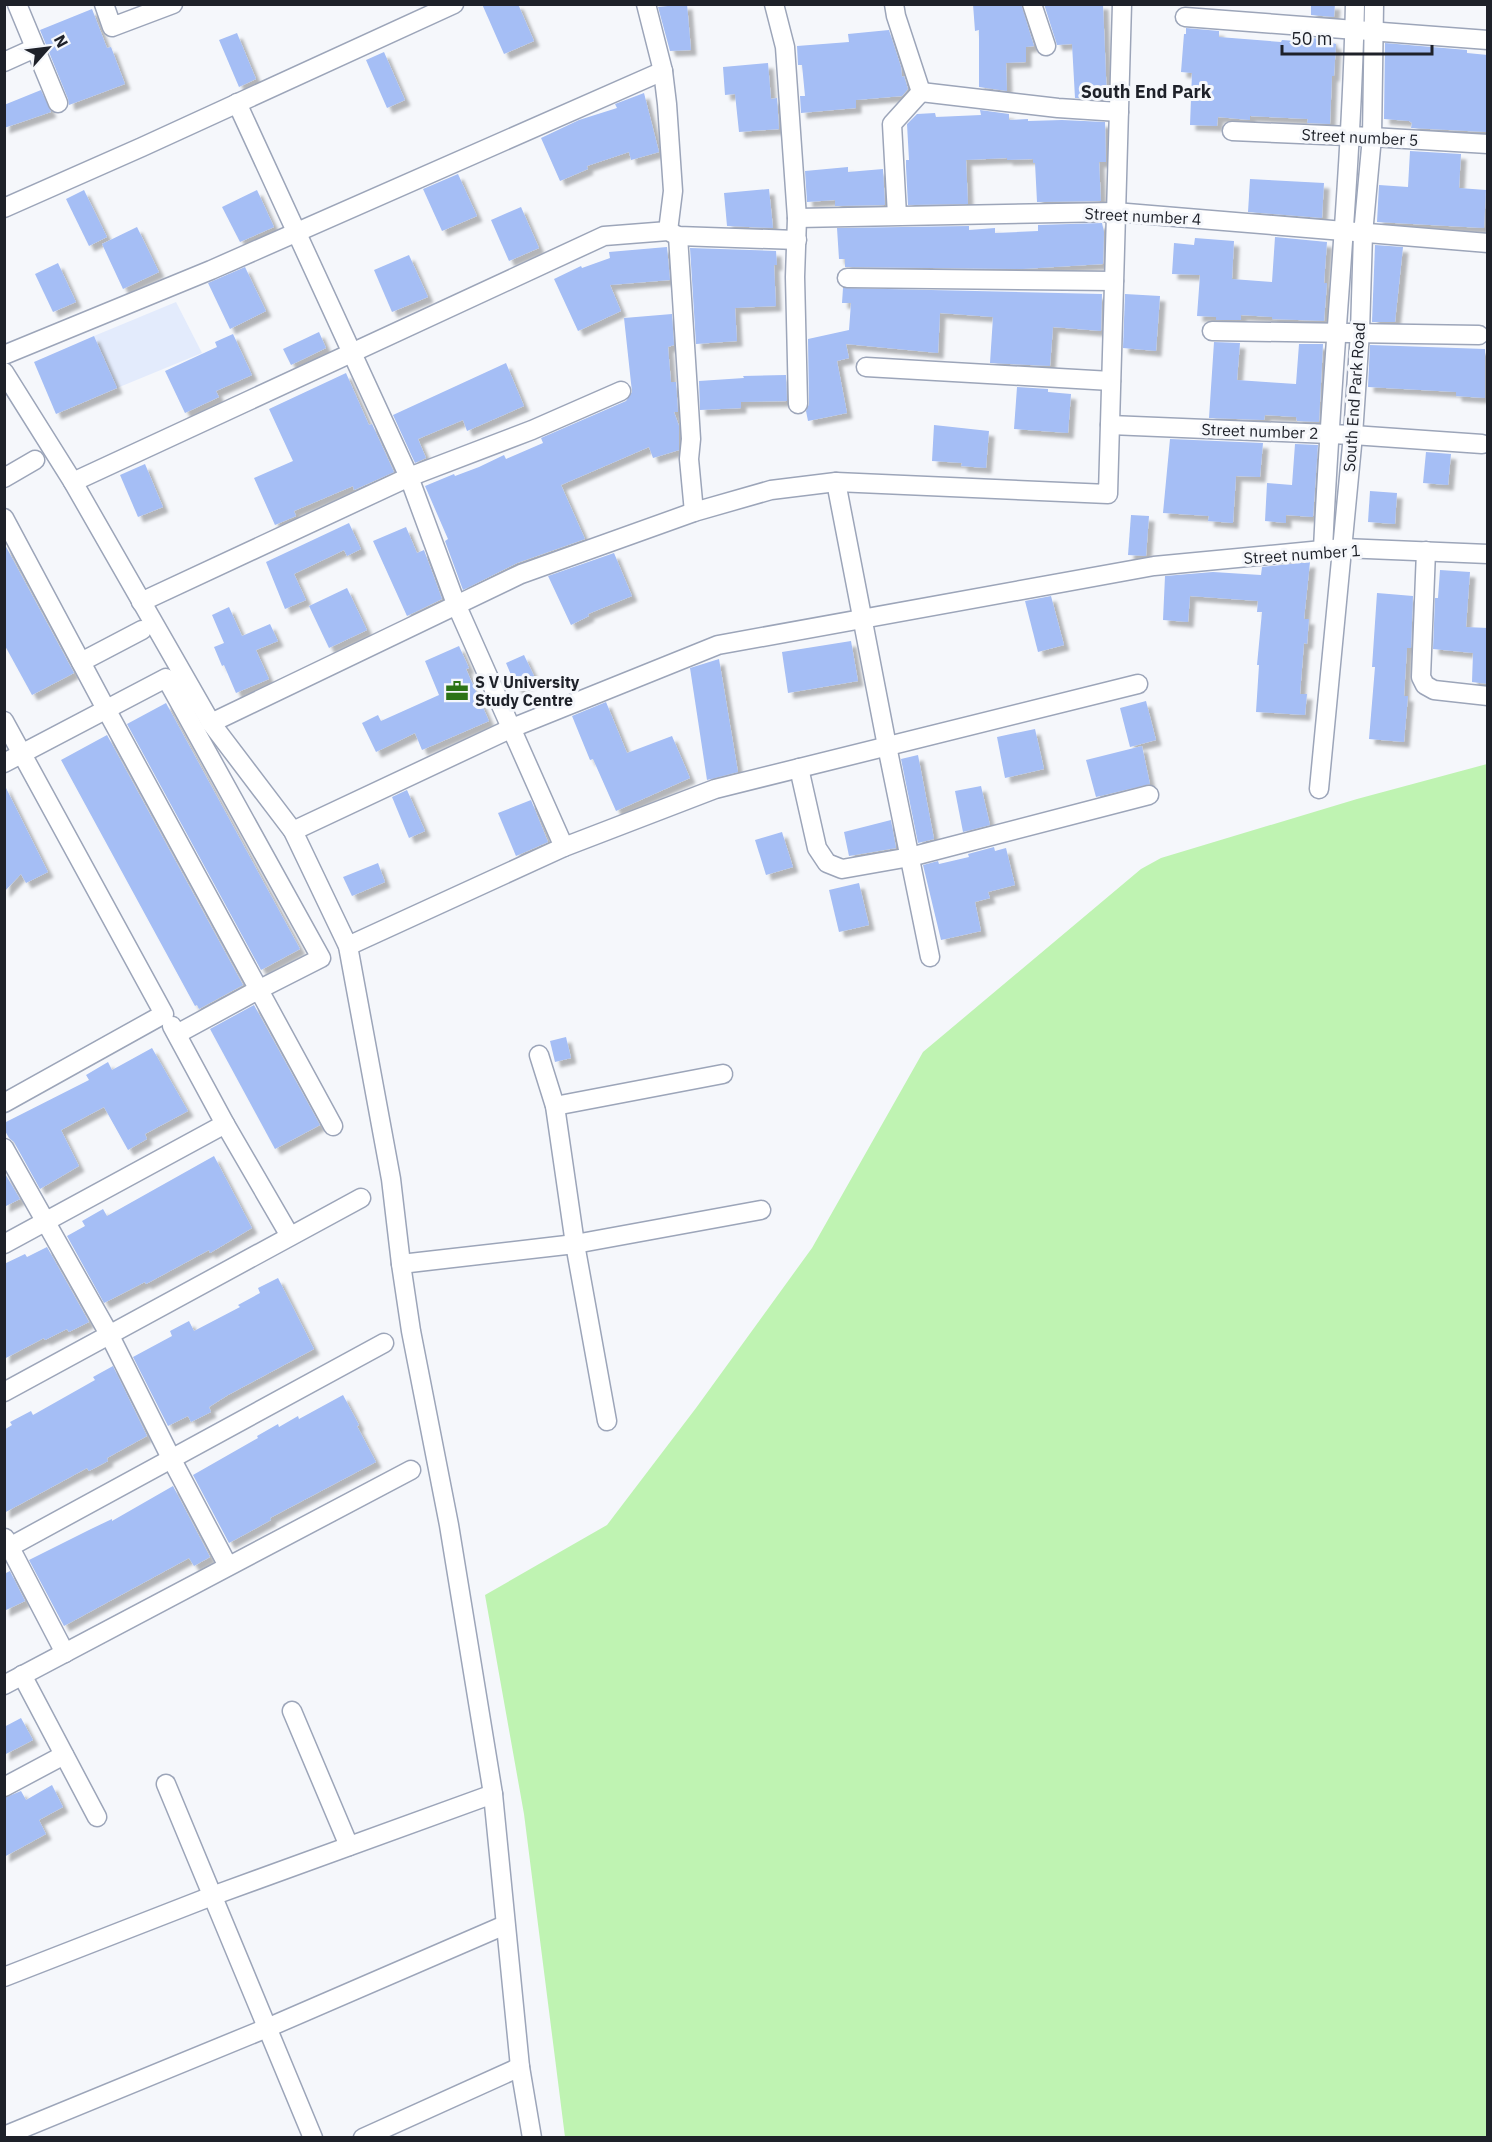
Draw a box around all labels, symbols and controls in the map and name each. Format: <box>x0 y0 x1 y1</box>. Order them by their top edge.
north arrow <box>18 18 78 78</box>
scale bar <box>1282 18 1432 56</box>
text: 50 m <box>1291 27 1333 50</box>
text: N <box>50 31 73 51</box>
district label: South End Park <box>1081 80 1212 103</box>
street label: Street number 5 <box>1301 124 1419 150</box>
street label: Street number 4 <box>1084 203 1202 229</box>
street label: South End Park Road <box>1339 321 1369 473</box>
street label: Street number 2 <box>1201 419 1319 443</box>
street label: Street number 1 <box>1243 540 1361 568</box>
place label: S V University Study Centre <box>475 672 580 710</box>
office icon: S V University Study Centre <box>444 678 470 704</box>

